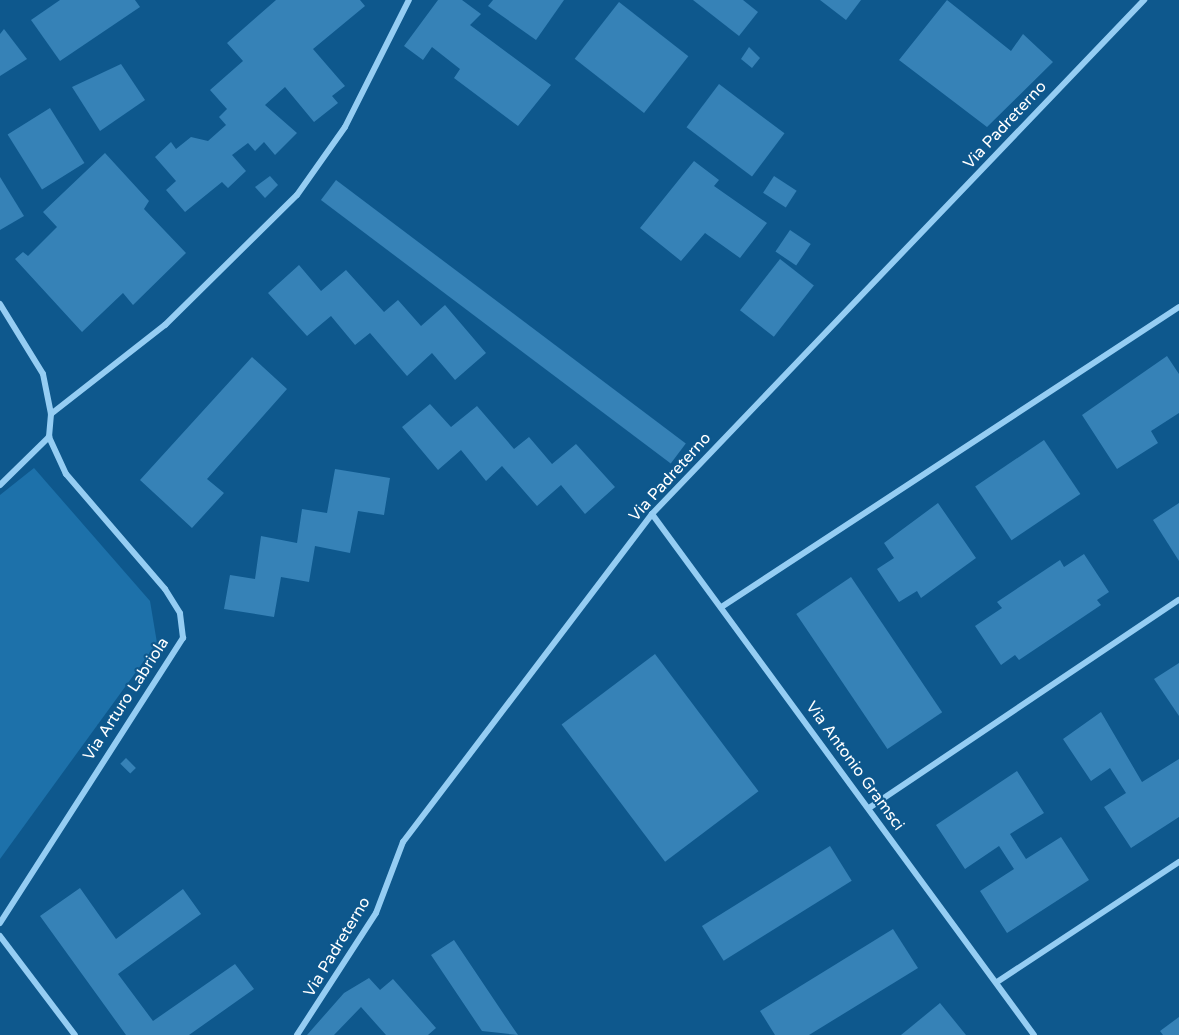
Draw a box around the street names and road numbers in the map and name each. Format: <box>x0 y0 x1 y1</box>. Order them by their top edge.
street label: Via Padreterno <box>959 77 1051 173</box>
street label: Via Padreterno <box>625 429 715 525</box>
street label: Via Arturo Labriola <box>79 634 173 764</box>
street label: Via Antonio Gramsci <box>802 698 908 834</box>
street label: Via Padreterno <box>300 894 374 1000</box>

